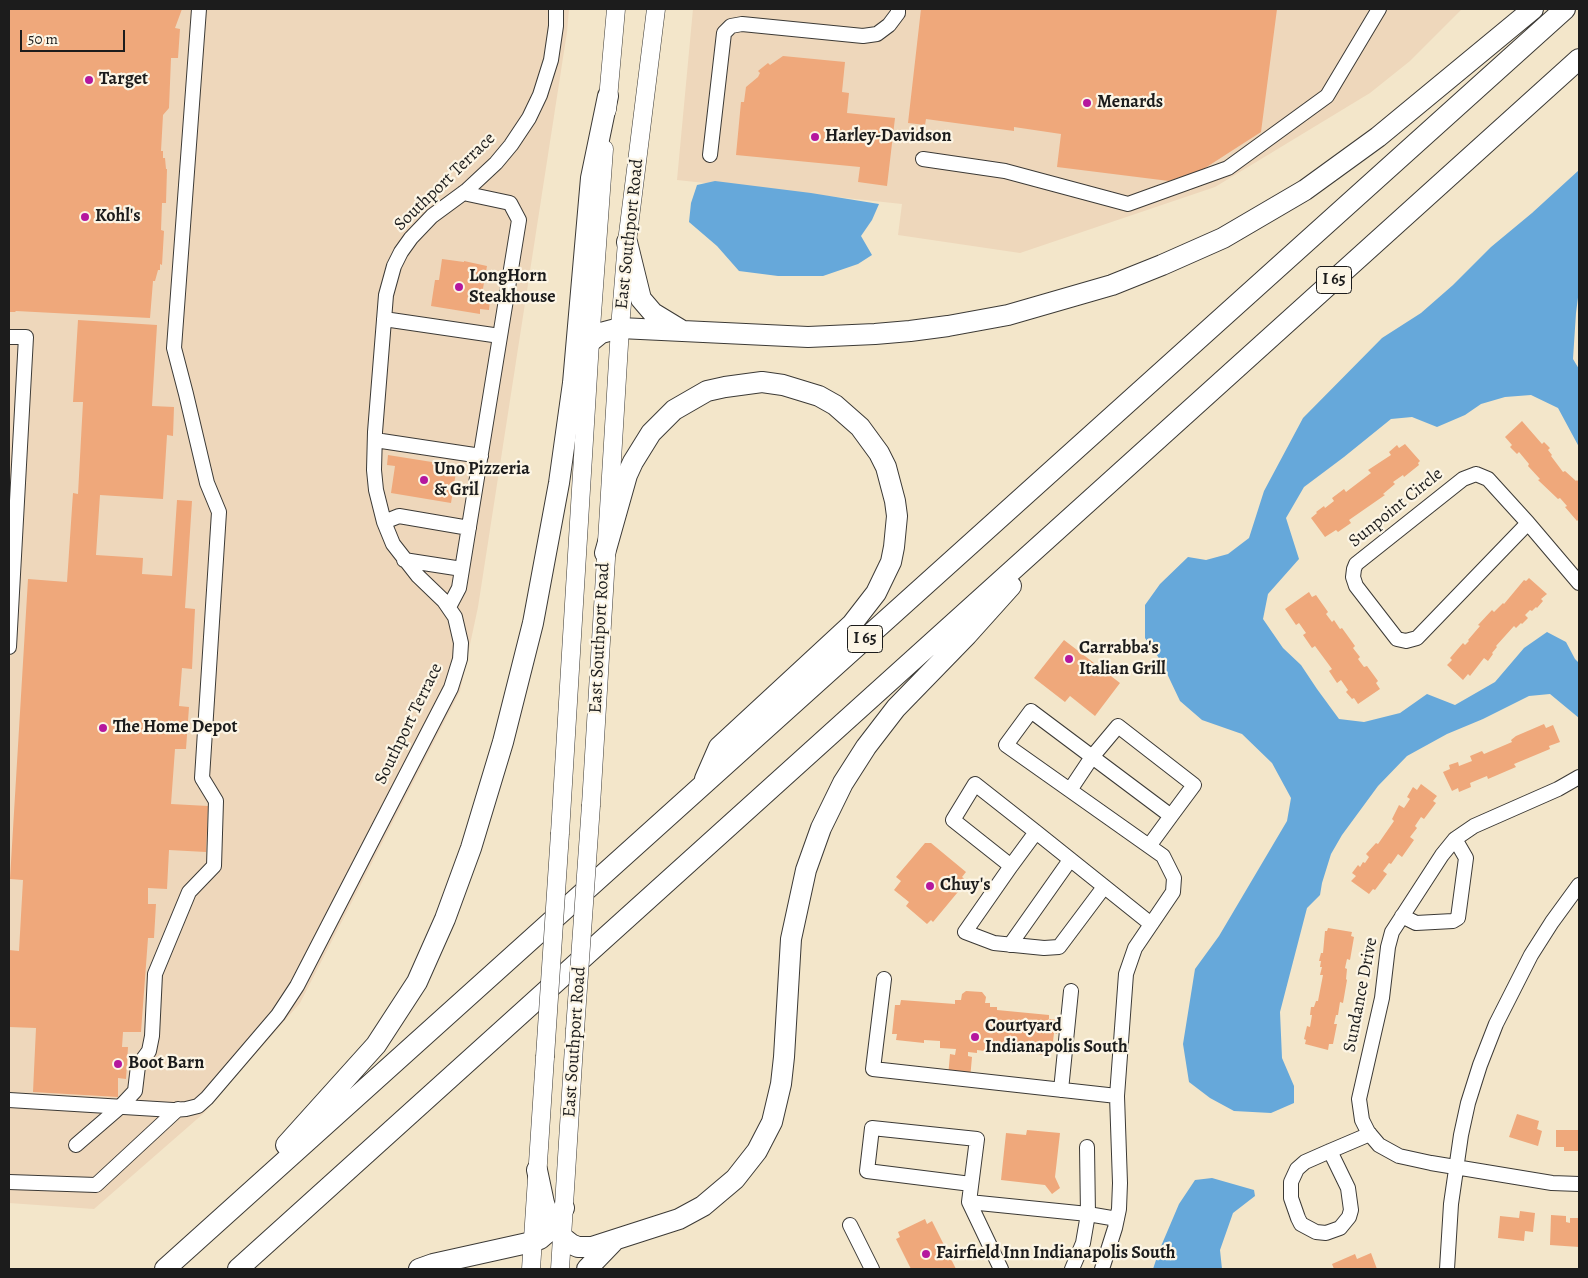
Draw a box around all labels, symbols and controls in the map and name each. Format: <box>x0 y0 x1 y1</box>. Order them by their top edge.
scale bar <box>22 20 128 52</box>
text: 50 m <box>28 29 58 49</box>
place label: Target <box>99 69 148 91</box>
marker: Target <box>83 74 95 86</box>
place label: Menards <box>1097 92 1163 114</box>
marker: Menards <box>1081 97 1093 109</box>
place label: Harley-Davidson <box>825 126 952 148</box>
street label: Southport Terrace <box>390 128 500 236</box>
marker: Harley-Davidson <box>809 131 821 143</box>
street label: East Southport Road <box>611 158 649 310</box>
place label: Kohl's <box>95 206 141 228</box>
marker: Kohl's <box>79 211 91 223</box>
place label: LongHorn Steakhouse <box>469 266 556 308</box>
road number: I 65 <box>1316 266 1352 294</box>
marker: LongHorn Steakhouse <box>453 281 465 293</box>
place label: Uno Pizzeria & Gril <box>434 459 530 502</box>
street label: Sunpoint Circle <box>1345 463 1447 553</box>
marker: Uno Pizzeria & Gril <box>418 474 430 486</box>
street label: East Southport Road <box>585 562 615 714</box>
road number: I 65 <box>848 626 882 652</box>
place label: Carrabba's Italian Grill <box>1079 638 1166 681</box>
marker: Carrabba's Italian Grill <box>1063 653 1075 665</box>
street label: Southport Terrace <box>370 660 448 788</box>
place label: The Home Depot <box>113 717 237 739</box>
marker: The Home Depot <box>97 722 109 734</box>
place label: Chuy's <box>940 875 991 897</box>
marker: Chuy's <box>924 880 936 892</box>
street label: Sundance Drive <box>1339 936 1383 1054</box>
street label: East Southport Road <box>559 966 591 1118</box>
place label: Courtyard Indianapolis South <box>985 1016 1128 1058</box>
marker: Courtyard Indianapolis South <box>969 1031 981 1043</box>
place label: Boot Barn <box>128 1053 204 1075</box>
marker: Boot Barn <box>112 1058 124 1070</box>
place label: Fairfield Inn Indianapolis South <box>936 1243 1176 1265</box>
marker: Fairfield Inn Indianapolis South <box>920 1248 932 1260</box>

